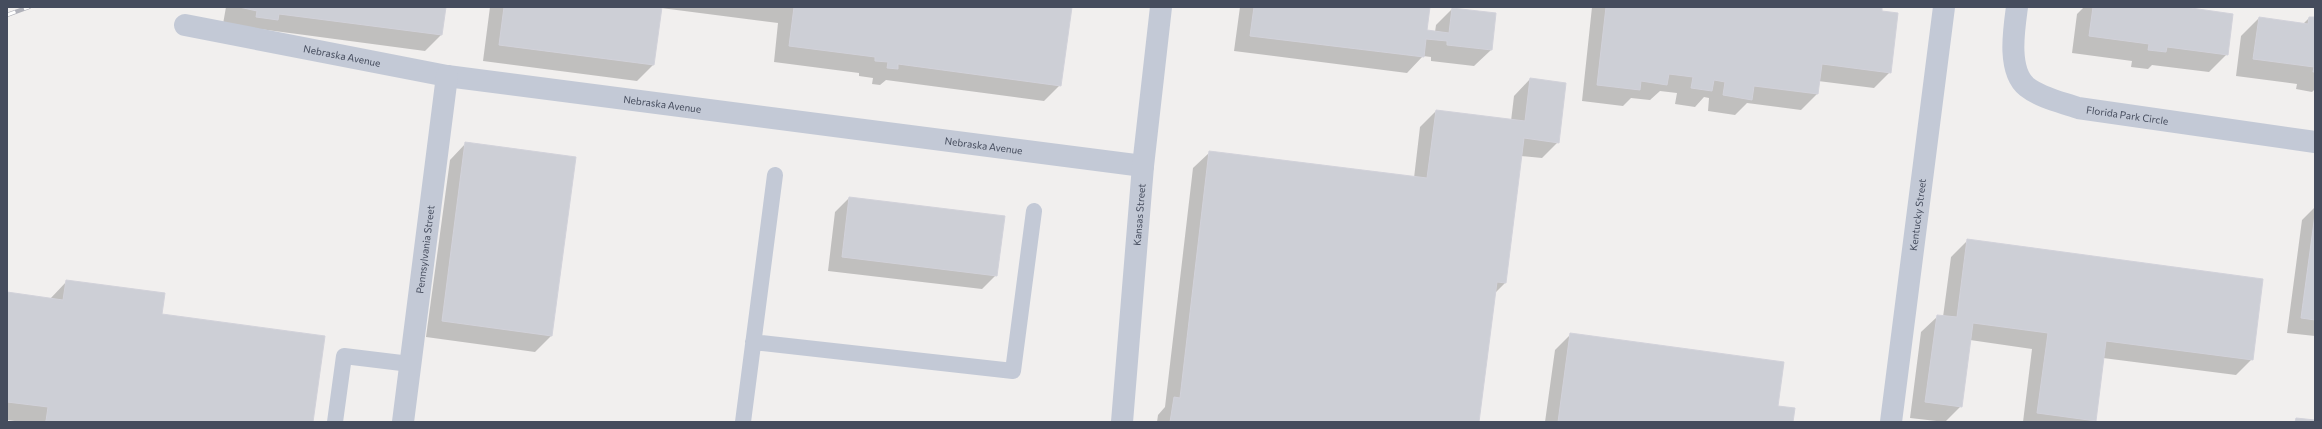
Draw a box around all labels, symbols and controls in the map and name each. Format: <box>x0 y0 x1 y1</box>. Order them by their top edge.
street label: Nebraska Avenue <box>302 42 382 69</box>
street label: Nebraska Avenue <box>623 93 702 115</box>
street label: Florida Park Circle <box>2086 103 2169 127</box>
street label: Nebraska Avenue <box>944 134 1023 156</box>
street label: Kentucky Street <box>1907 178 1928 252</box>
street label: Kansas Street <box>1130 183 1148 246</box>
street label: Pennsylvania Street <box>413 204 437 294</box>

